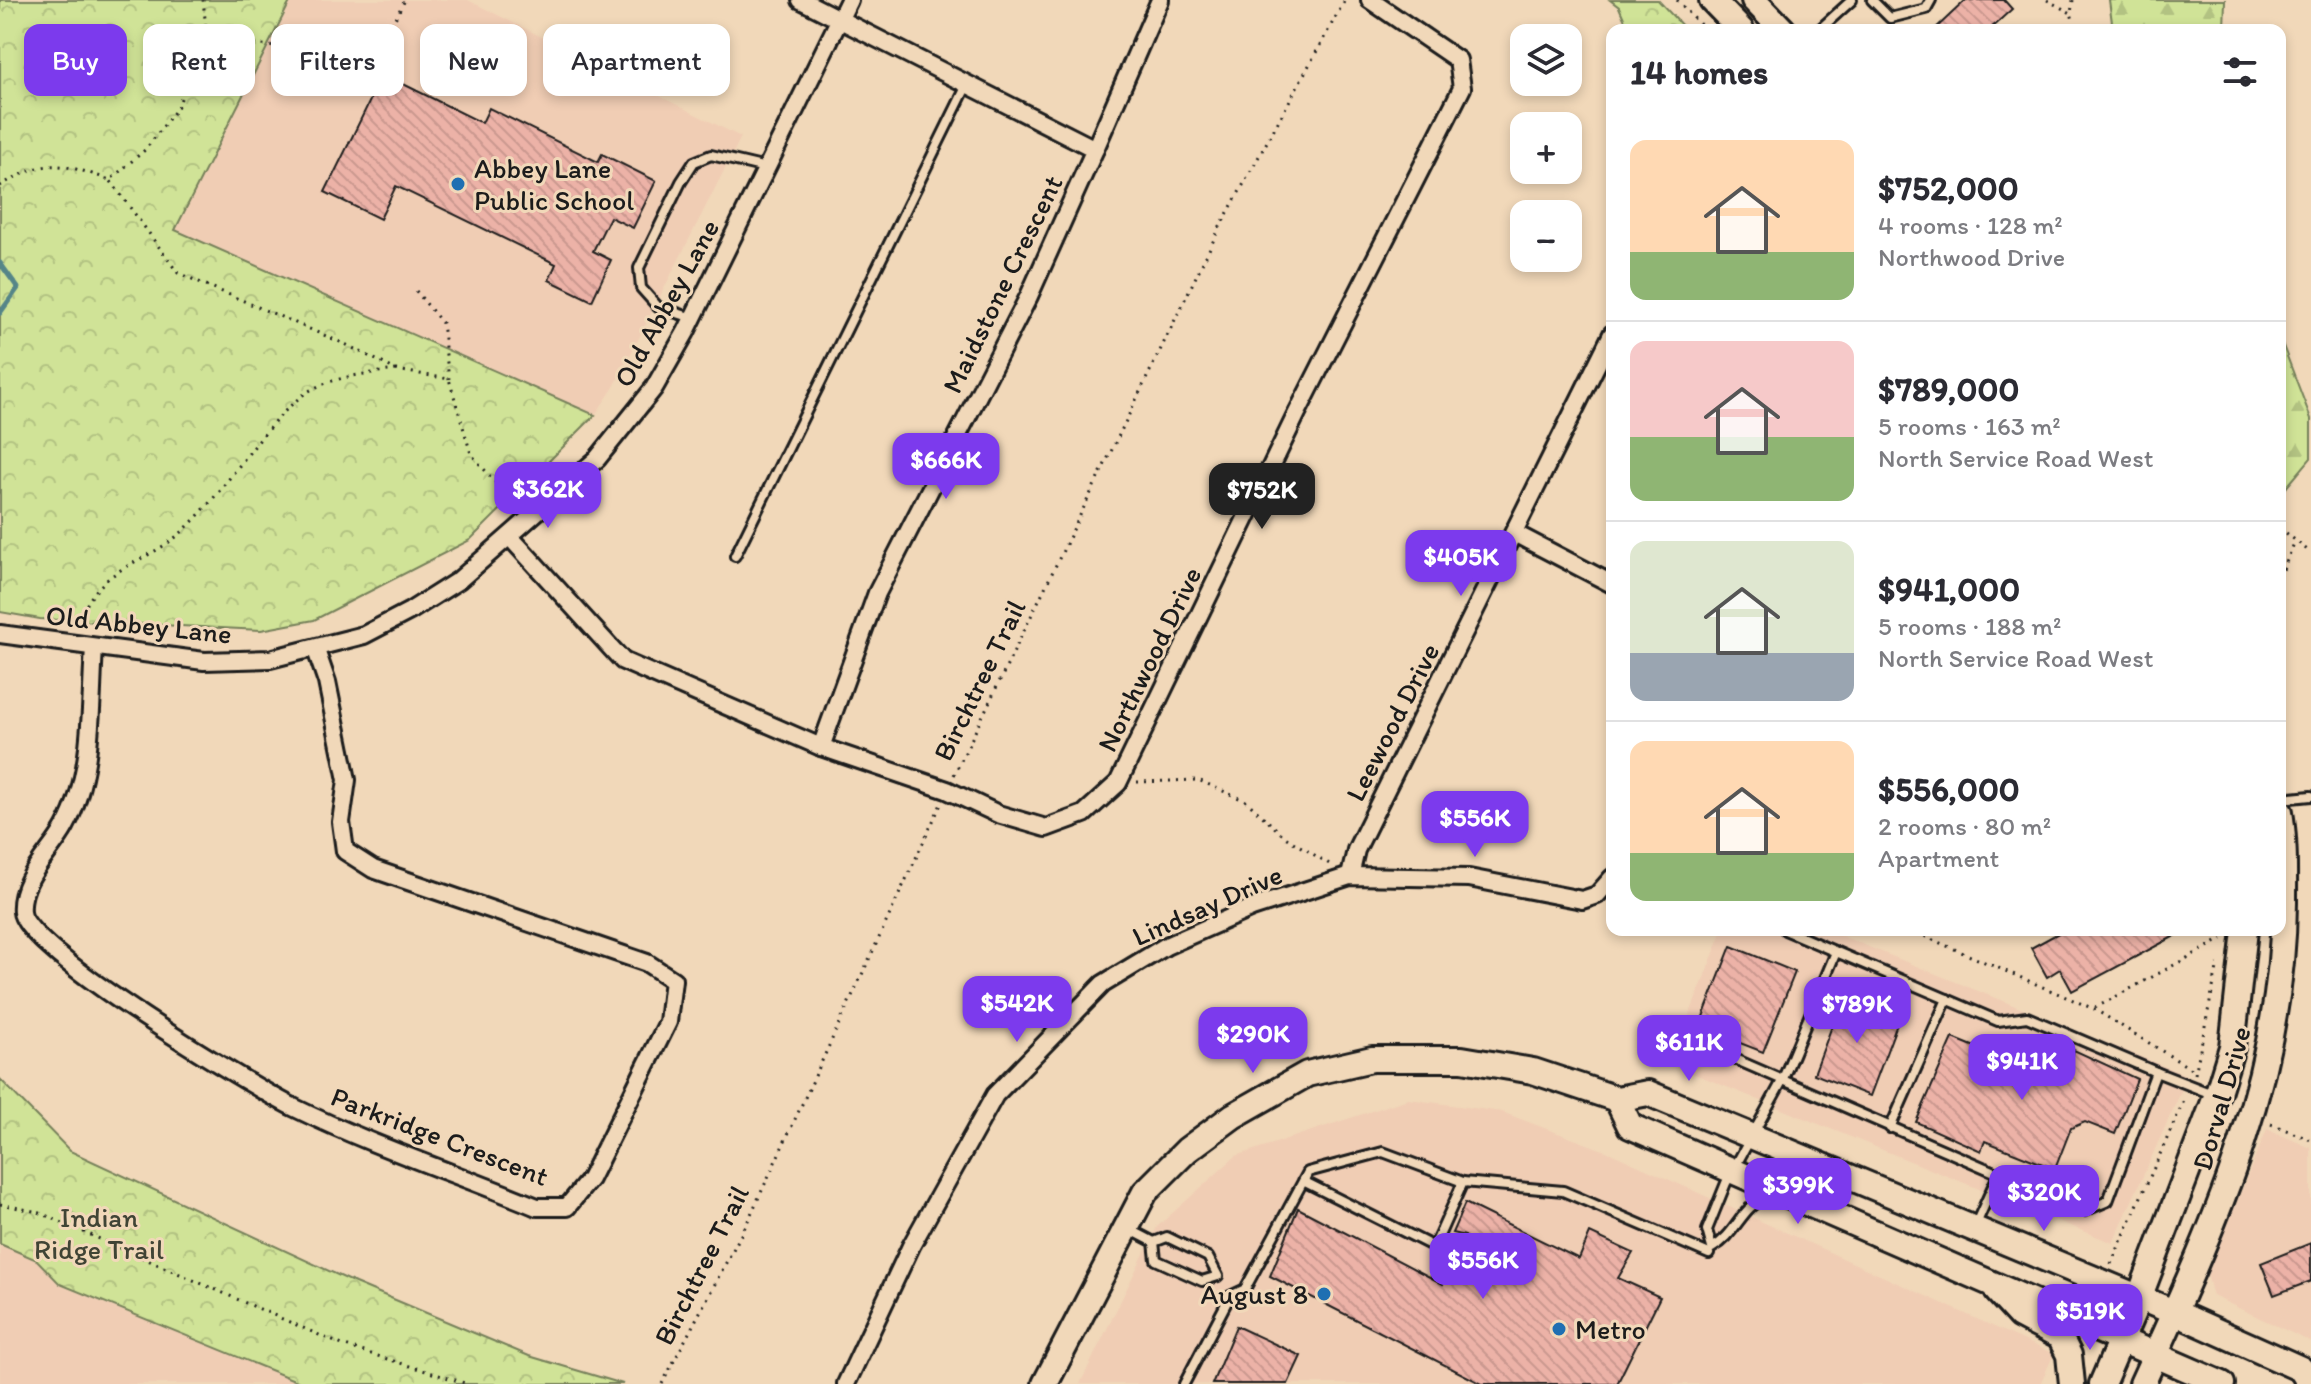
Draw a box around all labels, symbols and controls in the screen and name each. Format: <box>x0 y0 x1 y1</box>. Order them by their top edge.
chip: Buy <box>24 24 127 96</box>
chip: Rent <box>143 24 255 96</box>
chip: Filters <box>271 24 404 96</box>
chip: New <box>420 24 527 96</box>
chip: Apartment <box>543 24 730 96</box>
map controls <box>1510 24 1582 272</box>
button: layers <box>1510 24 1582 96</box>
icon: filters <box>2218 50 2262 94</box>
text: 14 homes <box>1630 52 1768 93</box>
button: + <box>1510 112 1582 184</box>
place label: Abbey Lane Public School <box>474 151 634 217</box>
text: $752,000 <box>1878 168 2019 209</box>
street label: Maidstone Crescent <box>934 169 1070 399</box>
icon: home <box>1694 172 1790 268</box>
marker: Abbey Lane Public School <box>449 175 467 193</box>
button: − <box>1510 200 1582 272</box>
text: 4 rooms · 128 m² <box>1878 209 2063 241</box>
street label: Old Abbey Lane <box>606 213 726 393</box>
text: Northwood Drive <box>1878 241 2065 273</box>
text: $789,000 <box>1878 369 2019 410</box>
icon: home <box>1694 373 1790 469</box>
text: 5 rooms · 163 m² <box>1878 410 2061 442</box>
pin: $666K <box>890 433 1002 501</box>
text: North Service Road West <box>1878 442 2154 474</box>
text: $666K <box>910 443 982 475</box>
pin: $362K <box>492 462 604 530</box>
pin: $752K <box>1206 463 1318 531</box>
text: $362K <box>512 472 584 504</box>
text: $752K <box>1227 473 1297 505</box>
pin: $405K <box>1405 530 1517 598</box>
text: $405K <box>1423 540 1499 572</box>
street label: Northwood Drive <box>1090 561 1208 757</box>
text: $941,000 <box>1878 569 2020 610</box>
icon: home <box>1694 573 1790 669</box>
street label: Birchtree Trail <box>925 594 1033 766</box>
street label: Old Abbey Lane <box>44 597 234 651</box>
text: 5 rooms · 188 m² <box>1878 610 2061 642</box>
street label: Leewood Drive <box>1338 637 1446 807</box>
text: North Service Road West <box>1878 642 2154 674</box>
text: $556,000 <box>1878 769 2020 810</box>
icon: home <box>1694 773 1790 869</box>
pin: $556K <box>1419 791 1531 859</box>
text: $556K <box>1440 801 1510 833</box>
text: 2 rooms · 80 m² <box>1878 810 2051 842</box>
text: Apartment <box>1878 842 1999 874</box>
street label: Lindsay Drive <box>1127 857 1287 953</box>
pin: $542K <box>961 976 1073 1044</box>
pin: $789K <box>1801 977 1913 1045</box>
text: $542K <box>981 986 1053 1018</box>
text: $789K <box>1822 987 1892 1019</box>
pin: $290K <box>1197 1007 1309 1075</box>
pin: $611K <box>1633 1015 1745 1083</box>
text: $290K <box>1216 1017 1290 1049</box>
street label: Dorval Drive <box>2184 1022 2258 1174</box>
text: $611K <box>1655 1025 1723 1057</box>
pin: $941K <box>1966 1034 2078 1102</box>
text: $941K <box>1986 1044 2058 1076</box>
street label: Parkridge Crescent <box>326 1079 554 1193</box>
pin: $399K <box>1742 1158 1854 1226</box>
pin: $320K <box>1988 1165 2100 1233</box>
text: $399K <box>1762 1168 1834 1200</box>
text: $320K <box>2007 1175 2081 1207</box>
street label: Birchtree Trail <box>646 1179 756 1351</box>
park label: Indian Ridge Trail <box>34 1200 164 1266</box>
pin: $556K <box>1427 1233 1539 1301</box>
text: $556K <box>1448 1243 1518 1275</box>
place label: August 8 <box>1201 1277 1308 1311</box>
pin: $519K <box>2034 1284 2146 1352</box>
marker: August 8 <box>1315 1285 1333 1303</box>
text: $519K <box>2055 1294 2125 1326</box>
place label: Metro <box>1575 1312 1646 1346</box>
marker: Metro <box>1550 1320 1568 1338</box>

